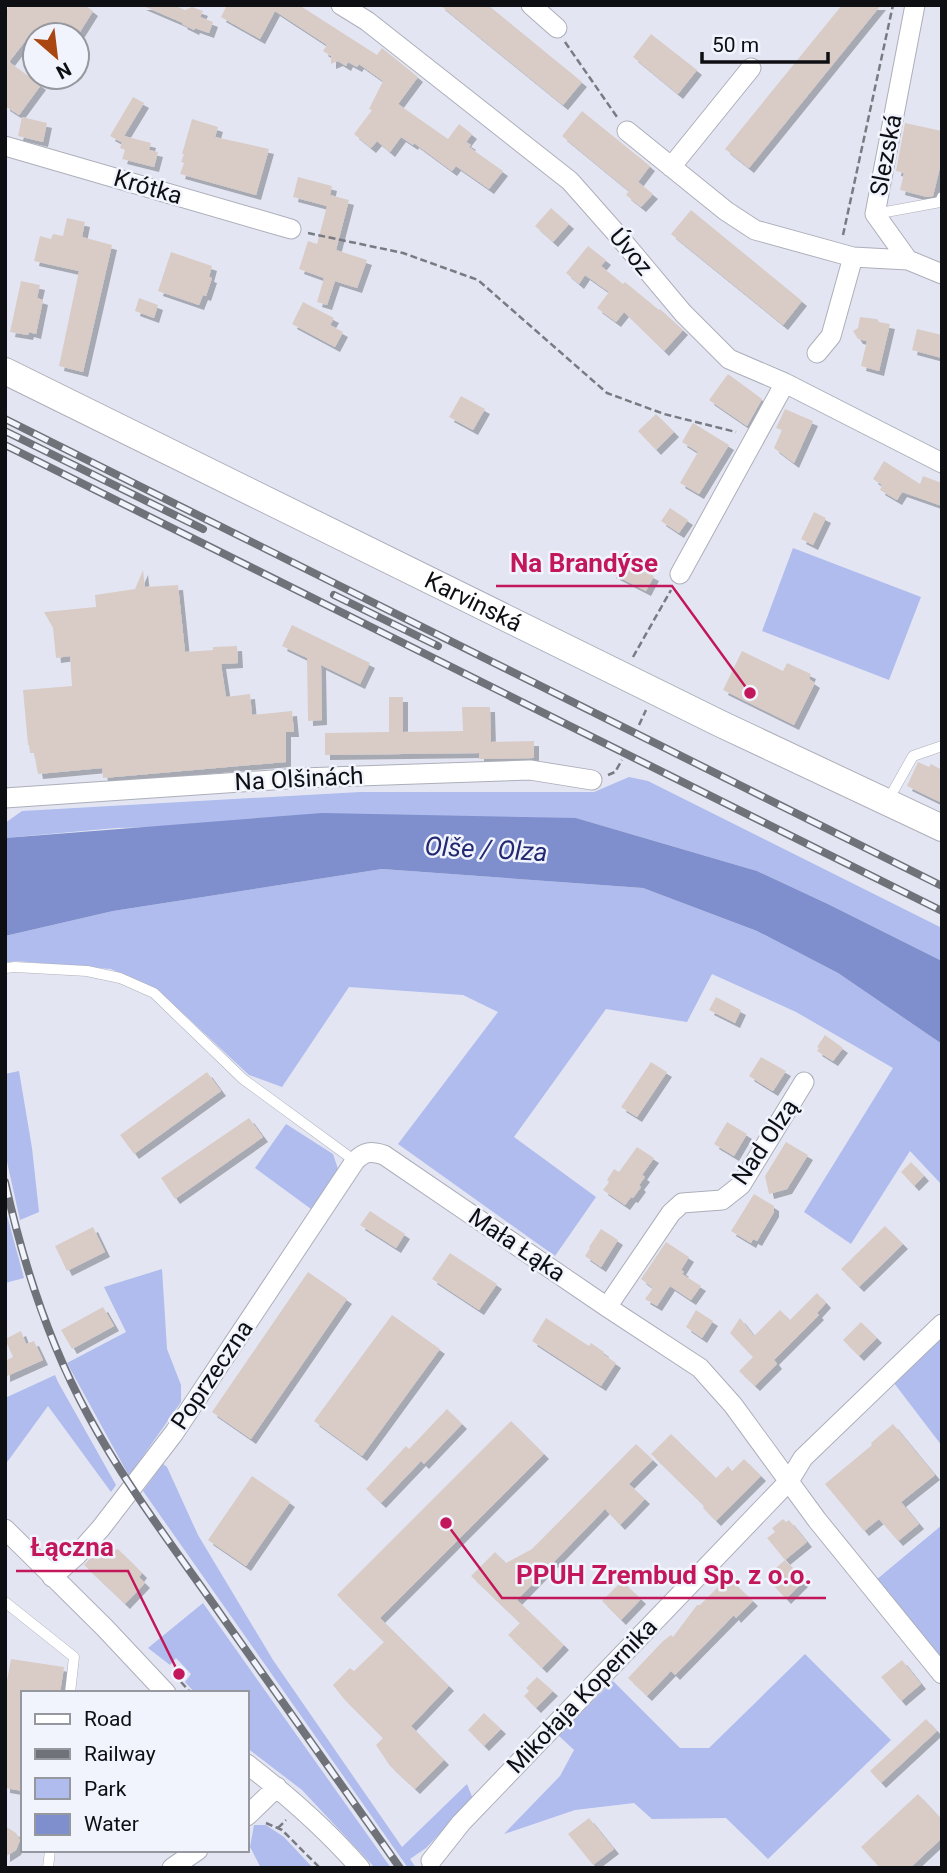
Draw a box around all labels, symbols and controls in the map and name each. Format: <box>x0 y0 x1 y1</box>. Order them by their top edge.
north arrow <box>21 21 91 91</box>
scale bar <box>702 21 828 65</box>
text: 50 m <box>712 33 759 57</box>
text: N <box>52 57 75 84</box>
street label: Slezská <box>864 112 908 198</box>
street label: Krótka <box>111 164 185 210</box>
street label: Úvoz <box>603 223 659 281</box>
callout: Na Brandýse <box>496 539 672 586</box>
text: Na Brandýse <box>510 548 658 578</box>
street label: Karvinská <box>420 566 526 638</box>
street label: Na Olšinách <box>234 762 364 796</box>
water label: Olše / Olza <box>424 831 548 867</box>
street label: Nad Olzą <box>726 1094 804 1190</box>
street label: Mała Łąka <box>463 1202 571 1288</box>
street label: Poprzeczna <box>165 1315 259 1435</box>
callout: Łączna <box>16 1524 128 1571</box>
text: Łączna <box>30 1532 114 1562</box>
callout: PPUH Zrembud Sp. z o.o. <box>502 1551 826 1598</box>
text: PPUH Zrembud Sp. z o.o. <box>516 1560 812 1590</box>
street label: Mikołaja Kopernika <box>501 1613 663 1779</box>
legend <box>21 1691 248 1852</box>
text: Road <box>84 1707 132 1731</box>
text: Railway <box>84 1742 156 1766</box>
text: Park <box>84 1777 127 1801</box>
text: Water <box>84 1812 139 1836</box>

